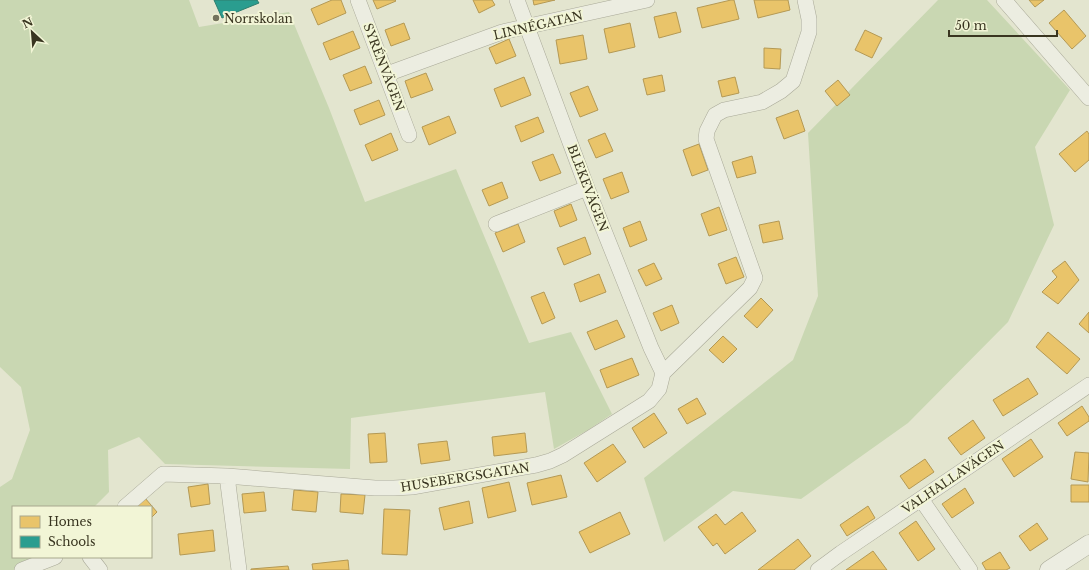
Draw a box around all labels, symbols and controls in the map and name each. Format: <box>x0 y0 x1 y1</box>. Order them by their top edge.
street label: LINNÉGATAN <box>491 6 584 43</box>
place label: Norrskolan <box>224 11 293 26</box>
north arrow <box>12 12 52 52</box>
scale bar <box>949 12 1057 38</box>
marker: Norrskolan <box>211 13 221 23</box>
text: N <box>20 14 36 32</box>
text: 50 m <box>955 18 987 33</box>
street label: SYRÉNVÄGEN <box>360 21 409 113</box>
street label: BLEKEVÄGEN <box>564 142 613 234</box>
street label: VALHALLAVÄGEN <box>898 436 1007 517</box>
street label: HUSEBERGSGATAN <box>399 459 531 495</box>
legend <box>12 506 152 558</box>
text: Homes <box>48 514 92 529</box>
text: Schools <box>48 534 95 549</box>

